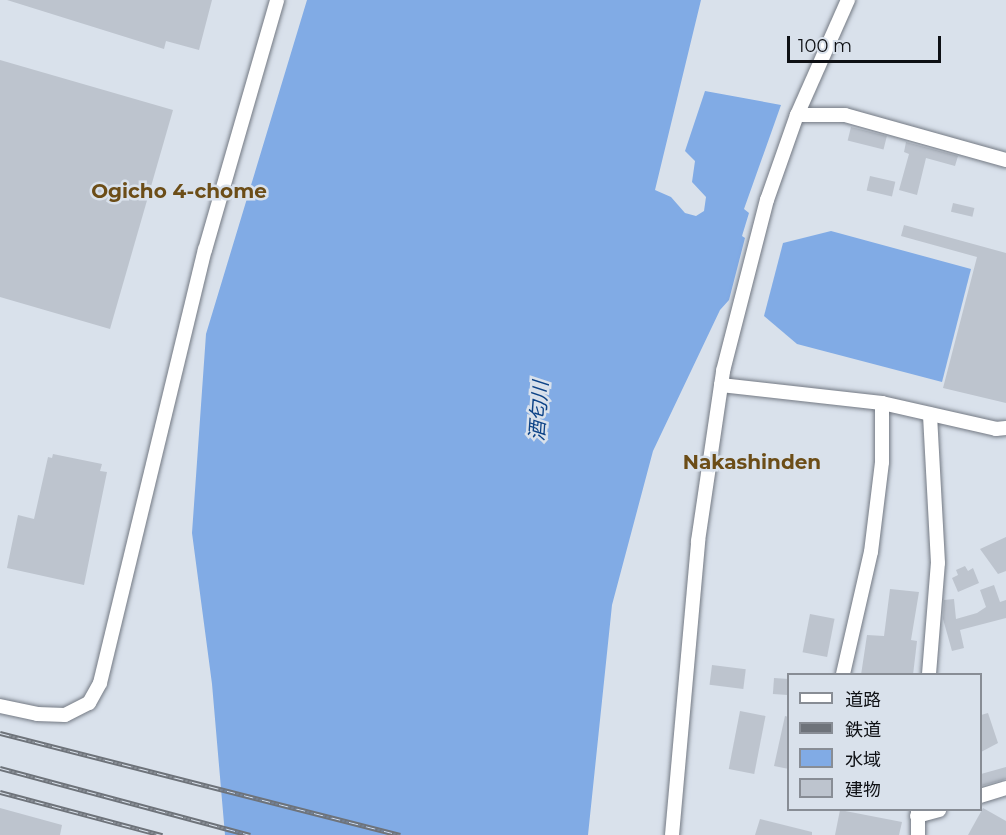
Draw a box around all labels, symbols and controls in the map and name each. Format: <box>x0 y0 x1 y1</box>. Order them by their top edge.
scale bar <box>790 24 944 62</box>
text: 100 m <box>798 35 852 57</box>
district label: Ogicho 4-chome <box>91 179 267 203</box>
water label: 酒匂川 <box>525 380 553 442</box>
district label: Nakashinden <box>683 450 821 474</box>
legend <box>787 673 982 811</box>
text: 道路 <box>845 689 881 711</box>
text: 鉄道 <box>845 719 881 741</box>
text: 水域 <box>845 749 881 771</box>
text: 建物 <box>845 779 881 801</box>

